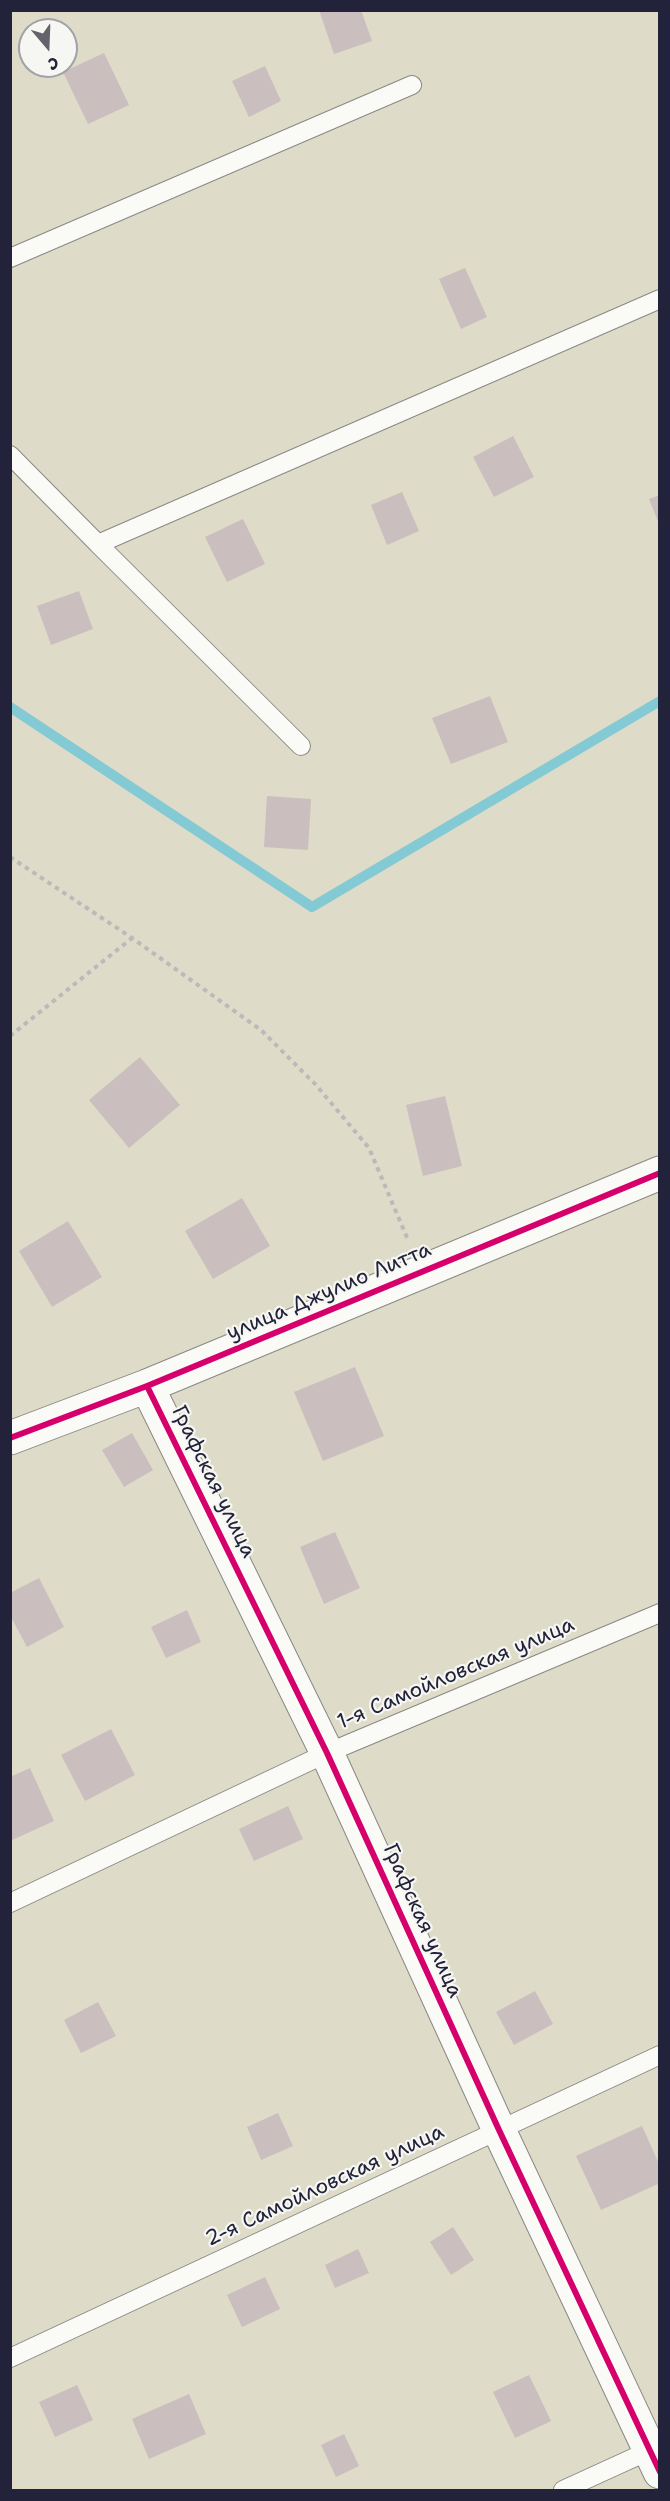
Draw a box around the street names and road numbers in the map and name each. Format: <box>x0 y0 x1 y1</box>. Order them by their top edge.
street label: улица Джулио Литта <box>223 1237 435 1347</box>
street label: Графская улица <box>165 1402 261 1562</box>
street label: 1-я Самойловская улица <box>334 1613 578 1735</box>
street label: Графская улица <box>377 1840 467 2002</box>
street label: 2-я Самойловская улица <box>202 2120 448 2252</box>

